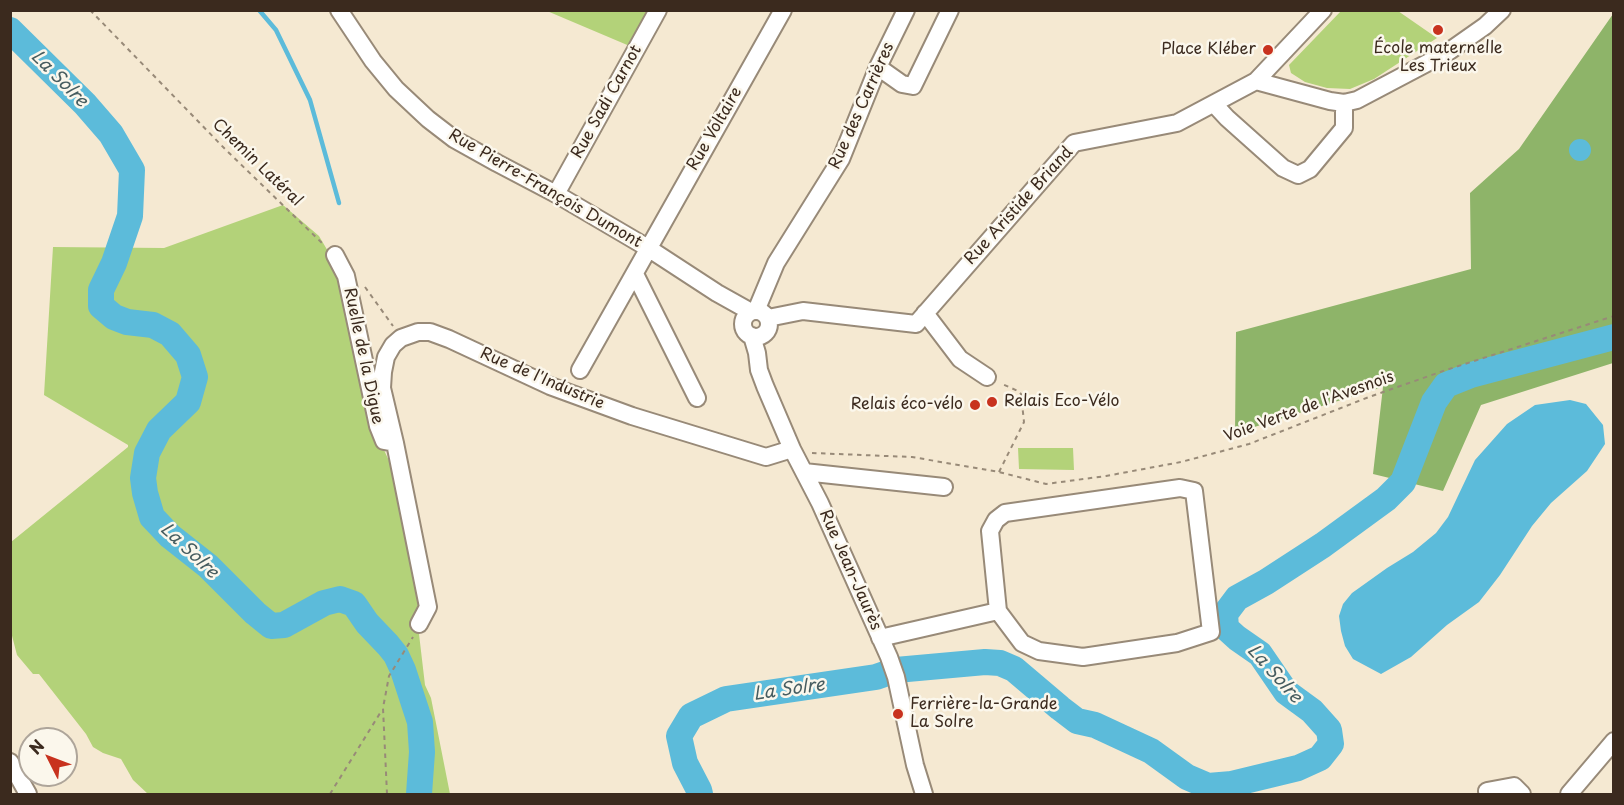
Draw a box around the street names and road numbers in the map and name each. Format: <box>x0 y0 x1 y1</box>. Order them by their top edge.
street label: Rue des Carrières <box>825 40 899 172</box>
street label: Rue Sadi Carnot <box>568 42 646 162</box>
street label: Rue Voltaire <box>683 84 747 174</box>
street label: Chemin Latéral <box>208 115 306 211</box>
street label: Rue Pierre-François Dumont <box>445 126 645 252</box>
street label: Rue Aristide Briand <box>961 143 1077 269</box>
street label: Ruelle de la Digue <box>339 286 387 426</box>
street label: Rue de l'Industrie <box>477 344 607 414</box>
street label: Voie Verte de l'Avesnois <box>1221 367 1397 447</box>
street label: Rue Jean-Jaurès <box>815 507 885 633</box>

